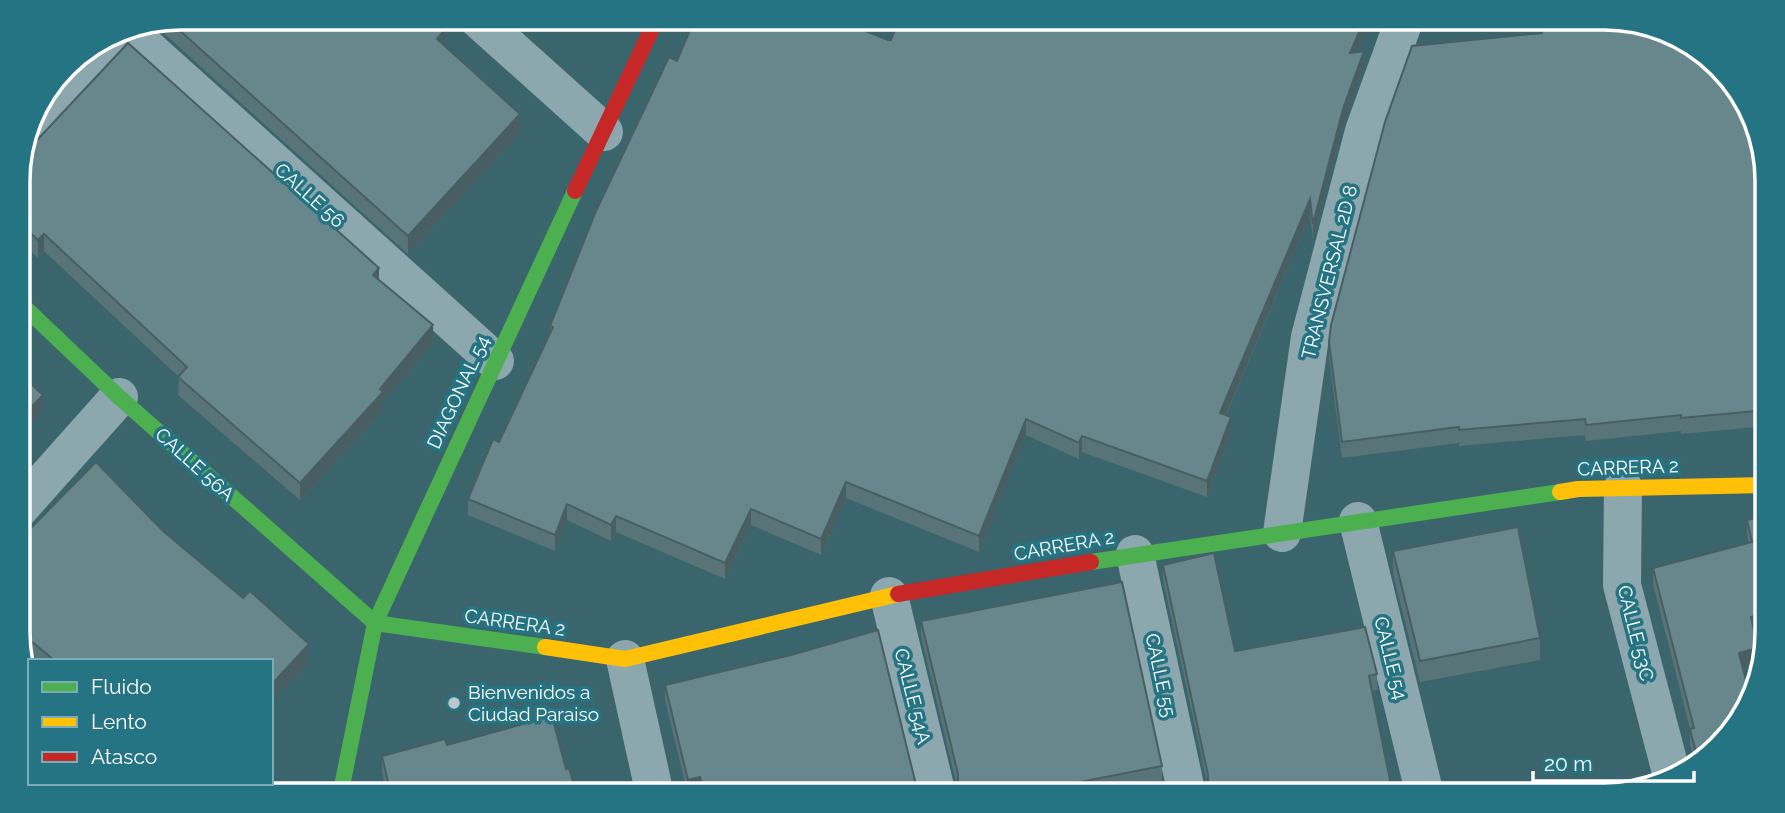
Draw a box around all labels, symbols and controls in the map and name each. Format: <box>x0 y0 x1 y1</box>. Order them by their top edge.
street label: CALLE 56 <box>271 158 349 232</box>
street label: TRANSVERSAL 2D 8 <box>1297 183 1361 361</box>
street label: DIAGONAL 54 <box>422 332 494 452</box>
street label: CALLE 56A <box>151 423 239 505</box>
street label: CARRERA 2 <box>1577 454 1679 480</box>
street label: CARRERA 2 <box>1012 525 1116 565</box>
street label: CALLE 53C <box>1613 583 1659 683</box>
street label: CARRERA 2 <box>463 604 567 640</box>
street label: CALLE 54 <box>1370 614 1412 702</box>
street label: CALLE 55 <box>1141 631 1181 719</box>
street label: CALLE 54A <box>890 646 936 746</box>
legend <box>28 659 273 785</box>
text: Fluido <box>91 674 152 699</box>
place label: Bienvenidos a Ciudad Paraiso <box>468 681 599 725</box>
marker: Bienvenidos a Ciudad Paraiso <box>446 695 462 711</box>
text: Lento <box>91 709 147 734</box>
scale bar <box>1533 740 1694 784</box>
text: Atasco <box>91 744 157 769</box>
text: 20 m <box>1544 751 1592 776</box>

